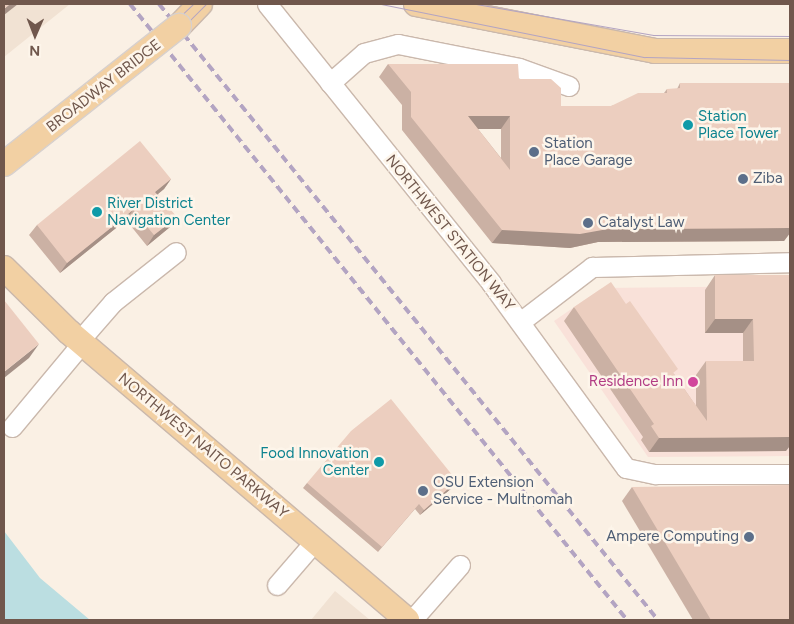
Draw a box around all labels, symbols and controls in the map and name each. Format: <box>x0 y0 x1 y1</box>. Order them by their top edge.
north arrow <box>10 10 60 60</box>
street label: BROADWAY BRIDGE <box>43 36 165 136</box>
text: N <box>29 42 40 59</box>
place label: Station Place Tower <box>698 107 778 142</box>
marker: Station Place Tower <box>682 119 694 131</box>
place label: Station Place Garage <box>544 134 632 169</box>
marker: Station Place Garage <box>528 146 540 158</box>
street label: NORTHWEST STATION WAY <box>382 151 518 315</box>
place label: Ziba <box>753 170 783 188</box>
marker: Ziba <box>737 173 749 185</box>
place label: River District Navigation Center <box>107 194 230 229</box>
marker: River District Navigation Center <box>91 206 103 218</box>
place label: Catalyst Law <box>598 214 684 232</box>
marker: Catalyst Law <box>582 217 594 229</box>
street label: NORTHWEST NAITO PARKWAY <box>114 370 292 522</box>
place label: Residence Inn <box>589 373 683 391</box>
marker: Residence Inn <box>687 376 699 388</box>
place label: Food Innovation Center <box>260 444 369 479</box>
marker: Food Innovation Center <box>373 456 385 468</box>
place label: OSU Extension Service - Multnomah <box>433 473 573 508</box>
marker: OSU Extension Service - Multnomah <box>417 485 429 497</box>
place label: Ampere Computing <box>606 528 739 546</box>
marker: Ampere Computing <box>743 531 755 543</box>

